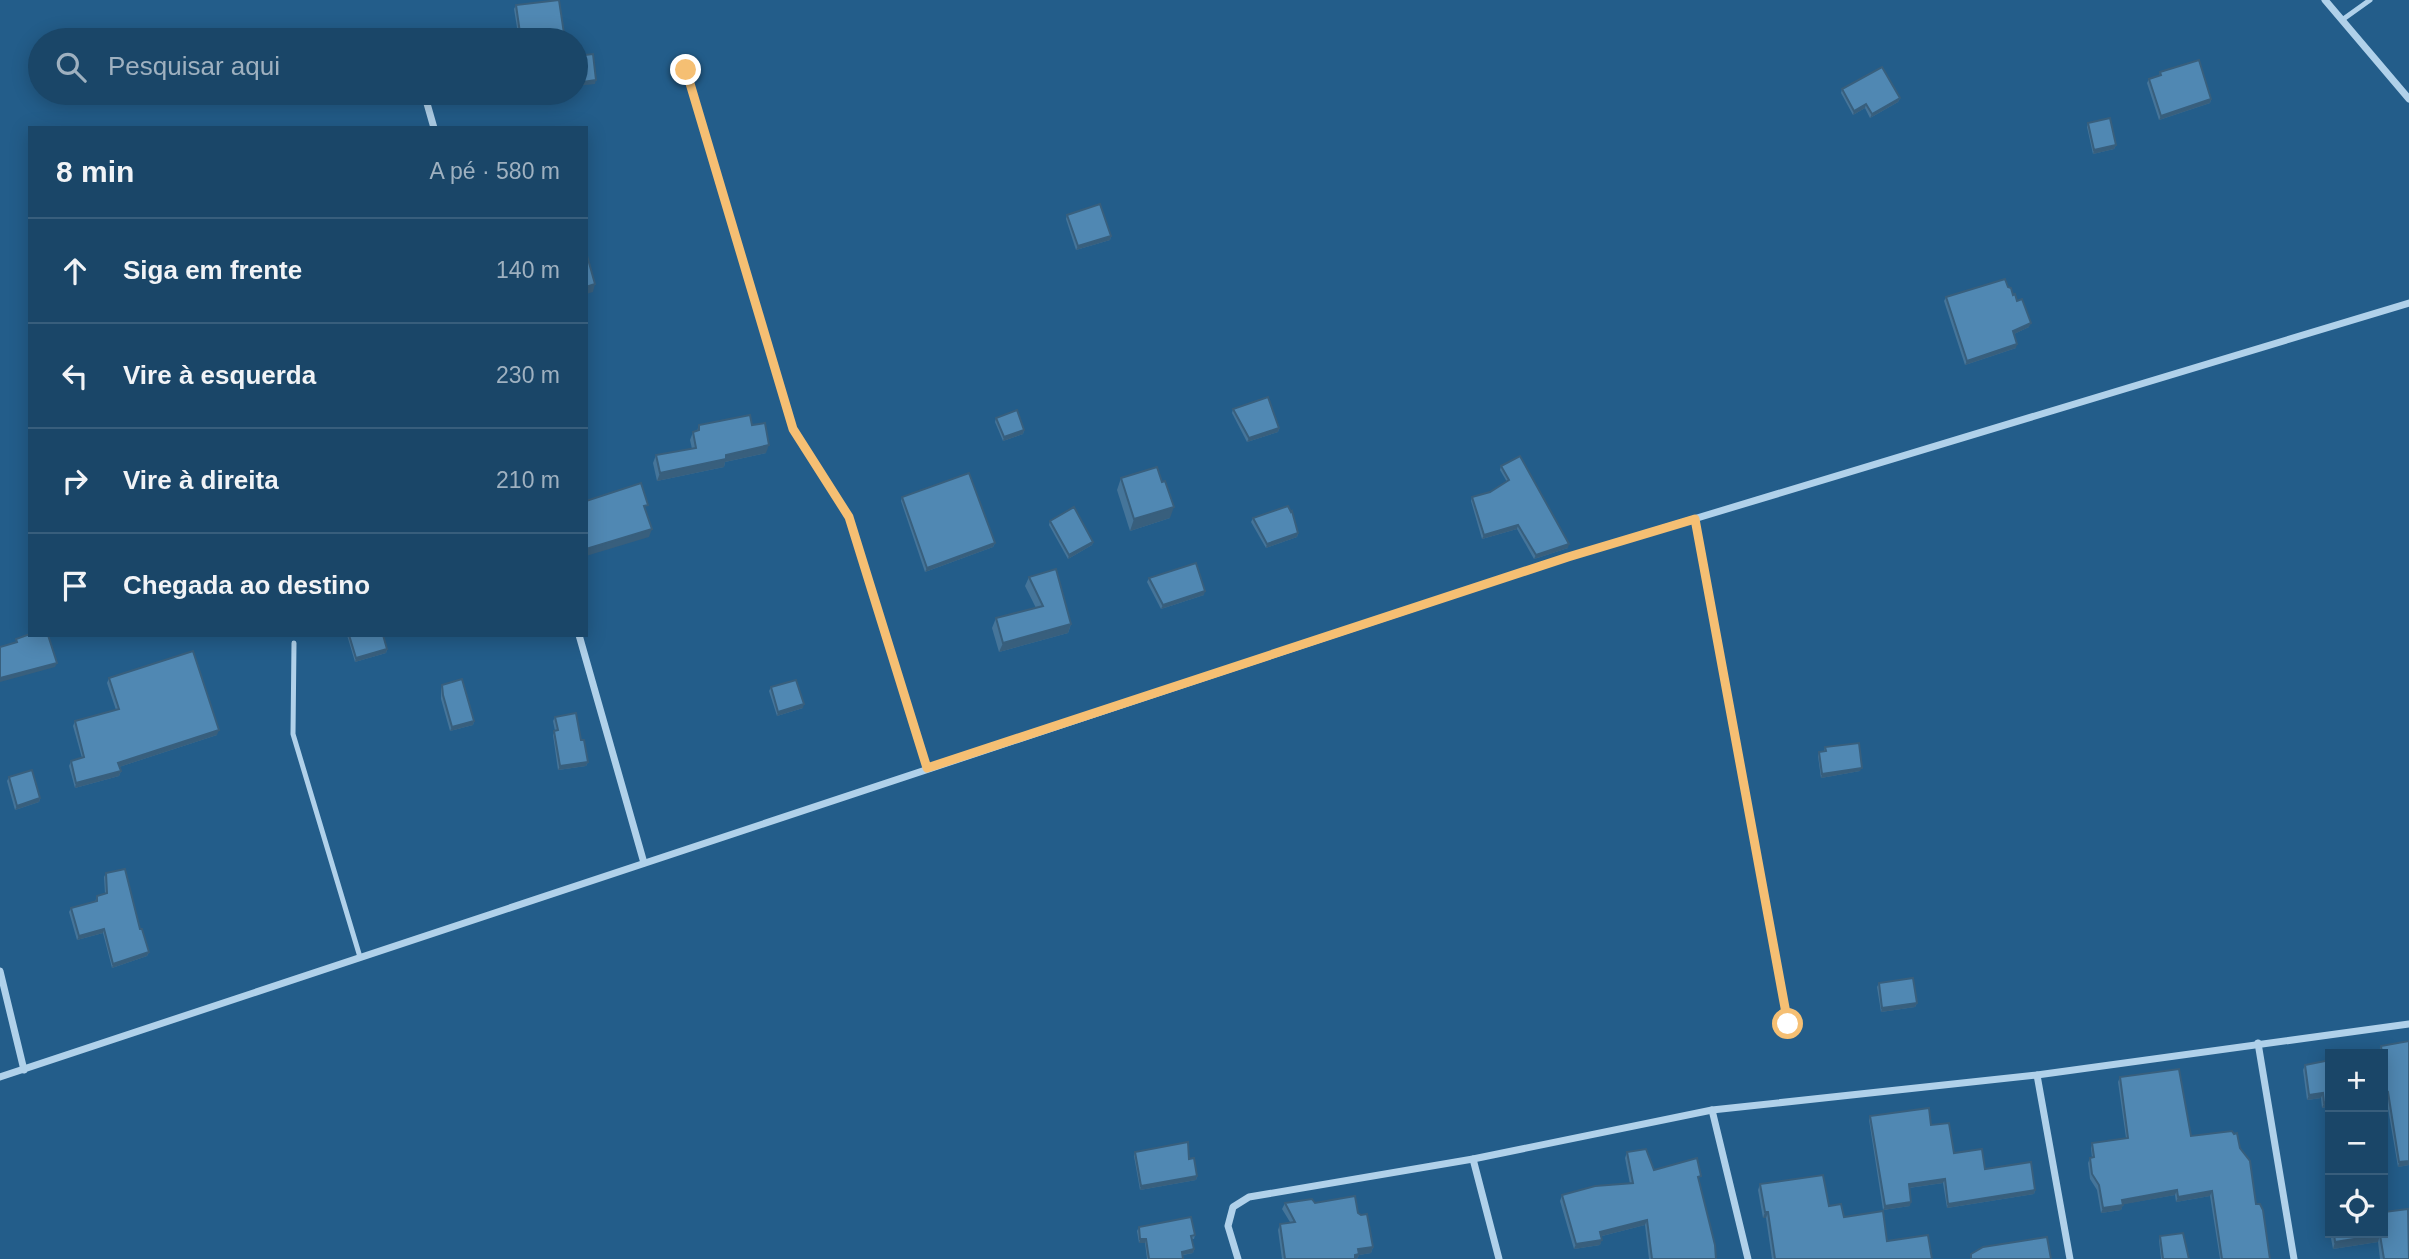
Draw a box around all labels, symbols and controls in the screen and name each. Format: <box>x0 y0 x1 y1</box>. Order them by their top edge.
search box <box>28 28 588 105</box>
icon: search <box>52 48 90 86</box>
text: Pesquisar aqui <box>108 51 280 81</box>
route end <box>670 54 701 85</box>
text: 8 min <box>56 155 134 188</box>
text: A pé · 580 m <box>430 158 560 184</box>
icon: ahead <box>56 252 94 290</box>
text: Siga em frente <box>123 255 302 285</box>
text: 140 m <box>496 257 560 283</box>
icon: left <box>56 357 94 395</box>
text: Vire à esquerda <box>123 360 316 390</box>
text: 230 m <box>496 362 560 388</box>
icon: right <box>56 462 94 500</box>
text: Vire à direita <box>123 465 279 495</box>
text: 210 m <box>496 467 560 493</box>
icon: arrive <box>56 567 94 605</box>
text: Chegada ao destino <box>123 570 370 600</box>
route start <box>1772 1008 1803 1039</box>
map controls <box>2325 1049 2388 1238</box>
button: + <box>2325 1049 2388 1112</box>
button: − <box>2325 1112 2388 1175</box>
button: locate <box>2325 1175 2388 1238</box>

